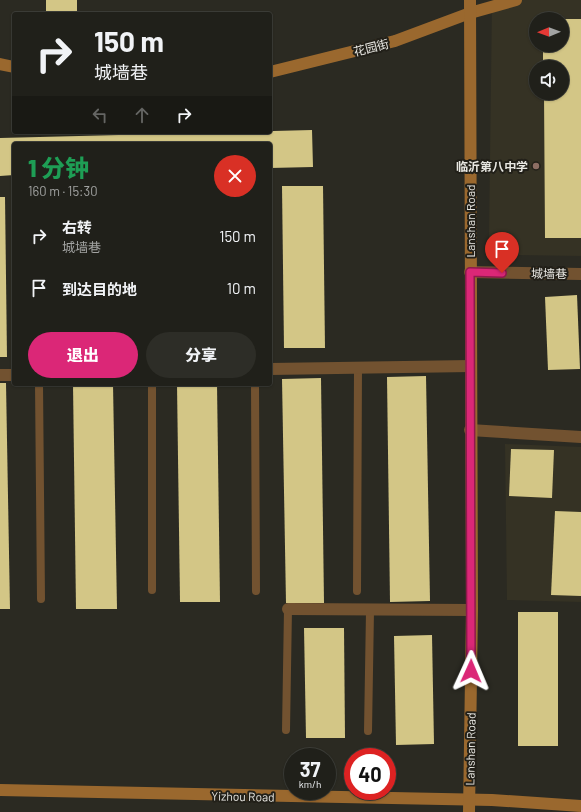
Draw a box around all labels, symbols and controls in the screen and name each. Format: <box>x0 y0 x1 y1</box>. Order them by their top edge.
north arrow <box>529 12 569 52</box>
map controls <box>529 12 569 100</box>
text: 150 m <box>94 24 164 58</box>
icon: right <box>28 28 80 80</box>
street label: 花园街 <box>352 36 390 58</box>
button: sound <box>529 60 569 100</box>
text: 城墙巷 <box>94 61 148 83</box>
icon: left <box>89 104 111 126</box>
icon: ahead <box>131 104 153 126</box>
icon: right <box>173 104 195 126</box>
text: 1 分钟 <box>28 153 89 182</box>
button: close <box>214 155 256 197</box>
place label: 临沂第八中学 <box>456 159 528 173</box>
marker: 临沂第八中学 <box>531 161 541 171</box>
text: 160 m · 15:30 <box>28 183 98 199</box>
street label: Lanshan Road <box>463 184 477 258</box>
text: 右转 <box>62 218 92 236</box>
icon: right <box>28 225 50 247</box>
text: 150 m <box>219 227 256 245</box>
pin <box>485 232 519 273</box>
icon: arrive <box>491 238 513 260</box>
text: 城墙巷 <box>62 239 101 255</box>
street label: 城墙巷 <box>531 266 567 280</box>
icon: arrive <box>28 277 50 299</box>
text: 10 m <box>227 279 256 297</box>
text: 到达目的地 <box>62 280 137 298</box>
button: 退出 <box>28 332 138 378</box>
button: 分享 <box>146 332 256 378</box>
position arrow <box>450 650 492 692</box>
street label: Lanshan Road <box>462 712 478 786</box>
speed limit sign: 40 <box>344 748 396 800</box>
text: 37 <box>300 757 320 781</box>
text: km/h <box>299 778 321 790</box>
street label: Yizhou Road <box>211 788 275 804</box>

